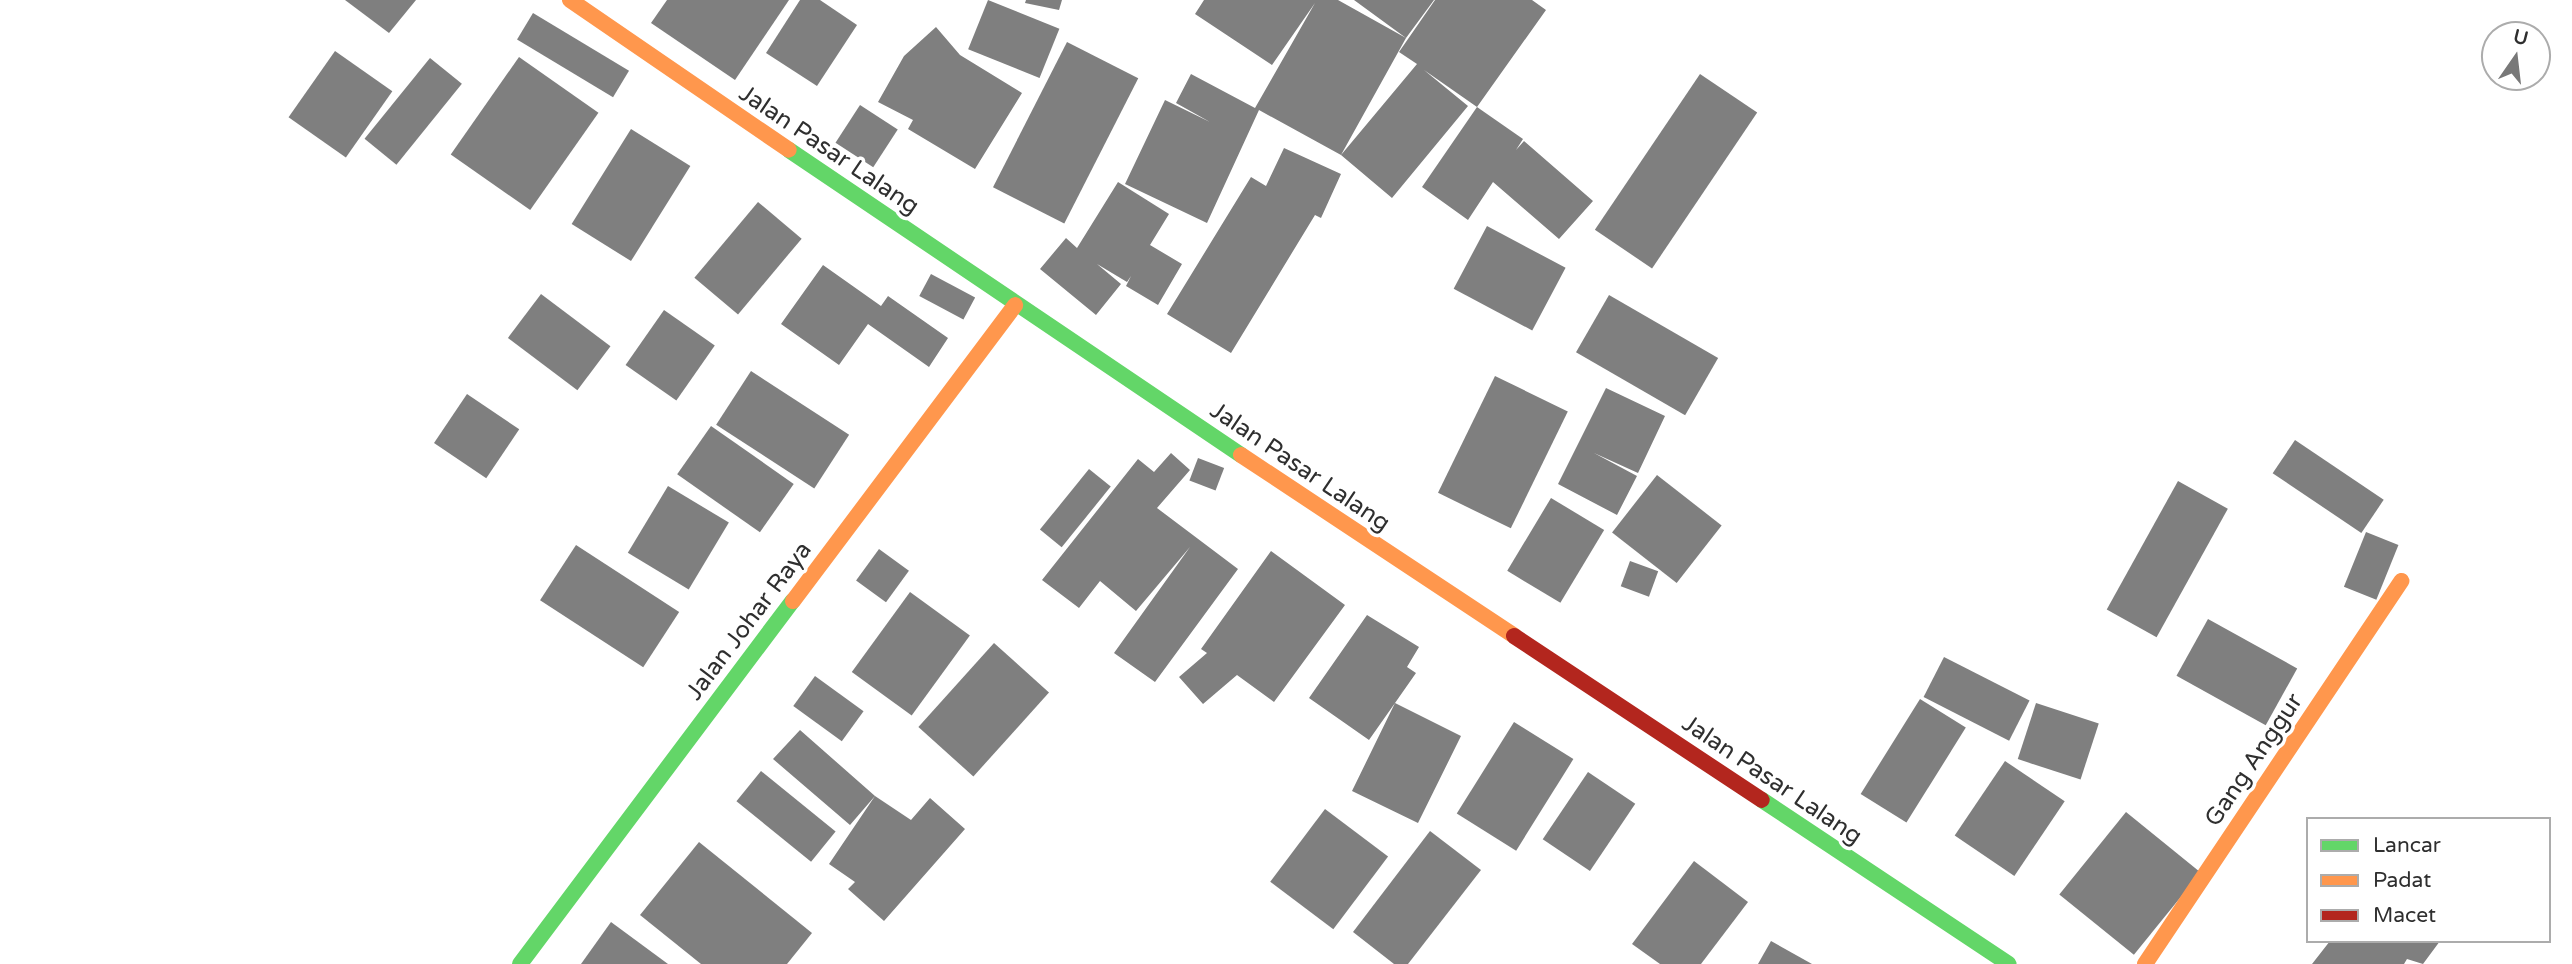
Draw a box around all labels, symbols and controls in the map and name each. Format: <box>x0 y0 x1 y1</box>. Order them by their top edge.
north arrow <box>2481 21 2551 91</box>
text: U <box>2511 25 2530 50</box>
street label: Jalan Pasar Lalang <box>734 79 924 221</box>
street label: Jalan Pasar Lalang <box>1205 396 1395 538</box>
street label: Jalan Johar Raya <box>680 536 818 706</box>
street label: Gang Anggur <box>2199 688 2309 832</box>
street label: Jalan Pasar Lalang <box>1677 709 1867 851</box>
legend <box>2306 817 2551 943</box>
text: Lancar <box>2373 833 2441 858</box>
text: Padat <box>2373 868 2431 893</box>
text: Macet <box>2373 903 2436 928</box>

